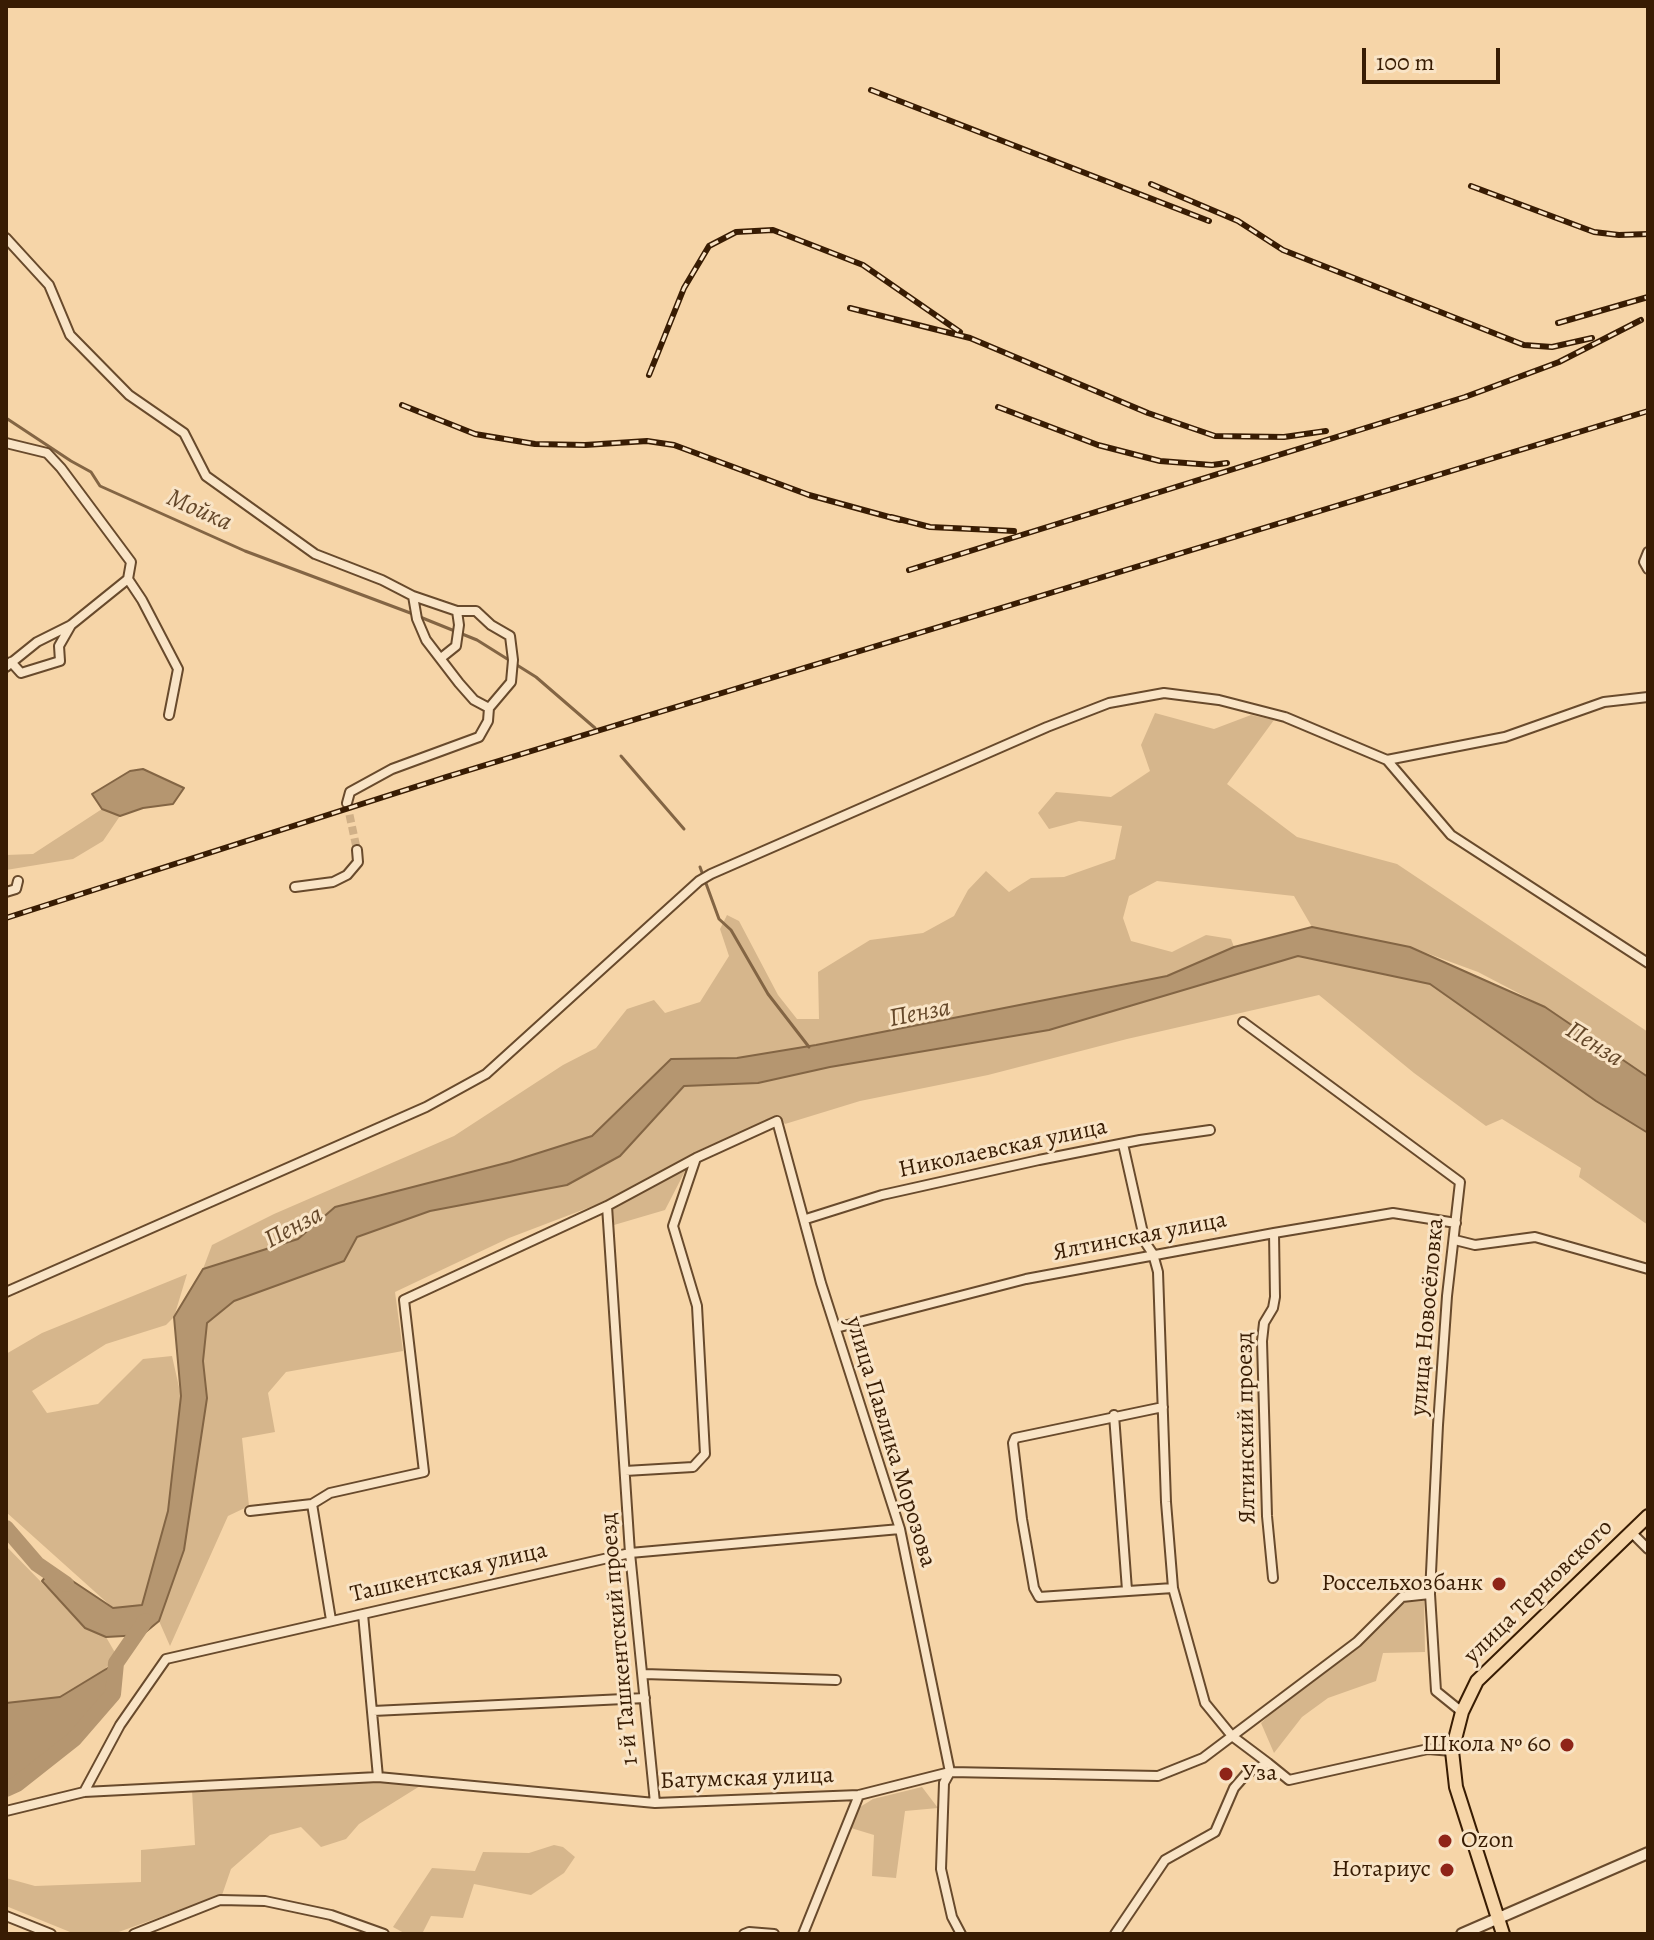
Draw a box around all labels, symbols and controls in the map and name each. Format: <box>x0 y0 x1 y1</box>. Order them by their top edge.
scale bar <box>1366 32 1504 82</box>
text: 100 m <box>1376 46 1435 78</box>
water label: Мойка <box>162 483 236 539</box>
water label: Пенза <box>887 993 953 1035</box>
water label: Пенза <box>1559 1015 1629 1075</box>
street label: Николаевская улица <box>896 1113 1110 1185</box>
water label: Пенза <box>259 1200 329 1256</box>
street label: Ялтинская улица <box>1051 1206 1229 1268</box>
street label: улица Новосёловка <box>1405 1217 1451 1417</box>
street label: улица Павлика Морозова <box>838 1313 942 1571</box>
street label: Ялтинский проезд <box>1231 1332 1263 1524</box>
street label: 1-й Ташкентский проезд <box>595 1512 645 1766</box>
street label: улица Терновского <box>1459 1514 1619 1670</box>
street label: Ташкентская улица <box>348 1536 550 1610</box>
place label: Россельхозбанк <box>1321 1570 1483 1598</box>
marker: Россельхозбанк <box>1490 1575 1508 1593</box>
place label: Школа № 60 <box>1422 1731 1551 1759</box>
marker: Школа № 60 <box>1558 1736 1576 1754</box>
place label: Уза <box>1242 1760 1277 1788</box>
street label: Батумская улица <box>660 1762 834 1796</box>
marker: Уза <box>1217 1765 1235 1783</box>
place label: Ozon <box>1461 1827 1514 1855</box>
marker: Ozon <box>1436 1832 1454 1850</box>
place label: Нотариус <box>1332 1856 1431 1884</box>
marker: Нотариус <box>1438 1861 1456 1879</box>

